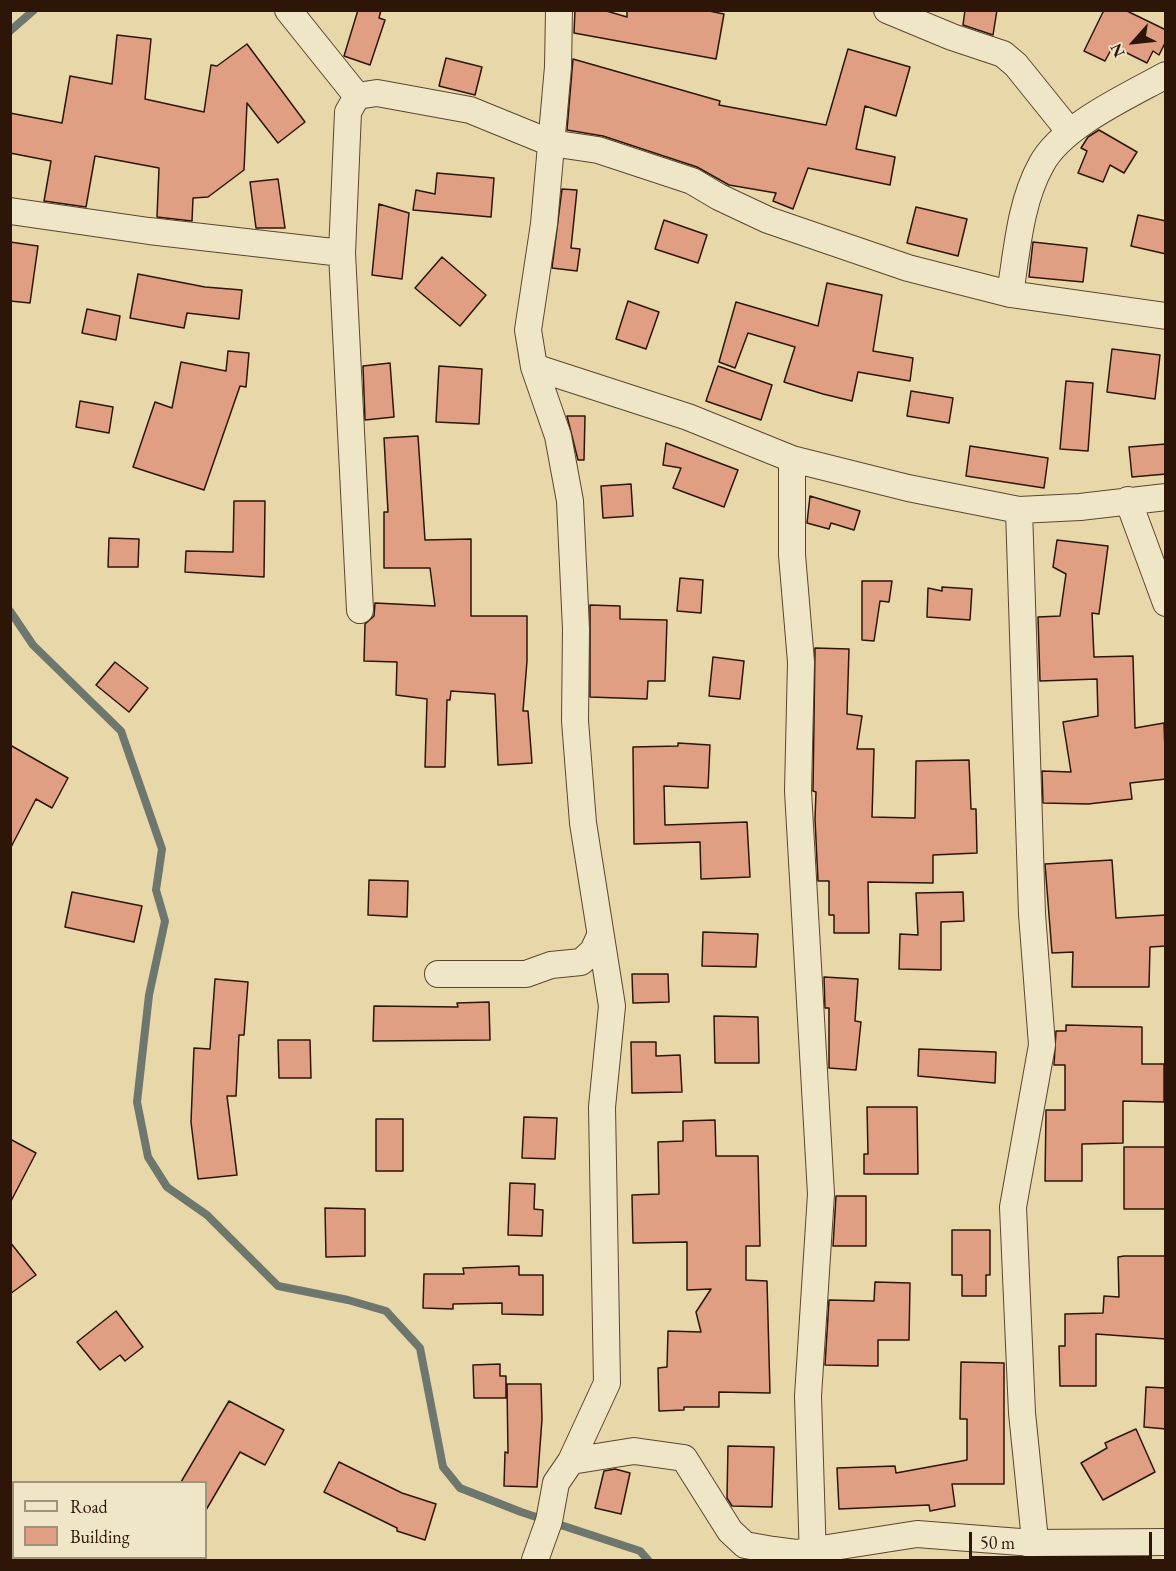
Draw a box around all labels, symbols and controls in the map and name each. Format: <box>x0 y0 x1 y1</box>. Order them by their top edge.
north arrow <box>1104 12 1164 72</box>
text: N <box>1105 40 1130 61</box>
legend <box>12 1481 207 1559</box>
text: Road <box>70 1495 108 1518</box>
scale bar <box>972 1520 1155 1558</box>
text: Building <box>70 1525 130 1548</box>
text: 50 m <box>980 1531 1015 1554</box>

